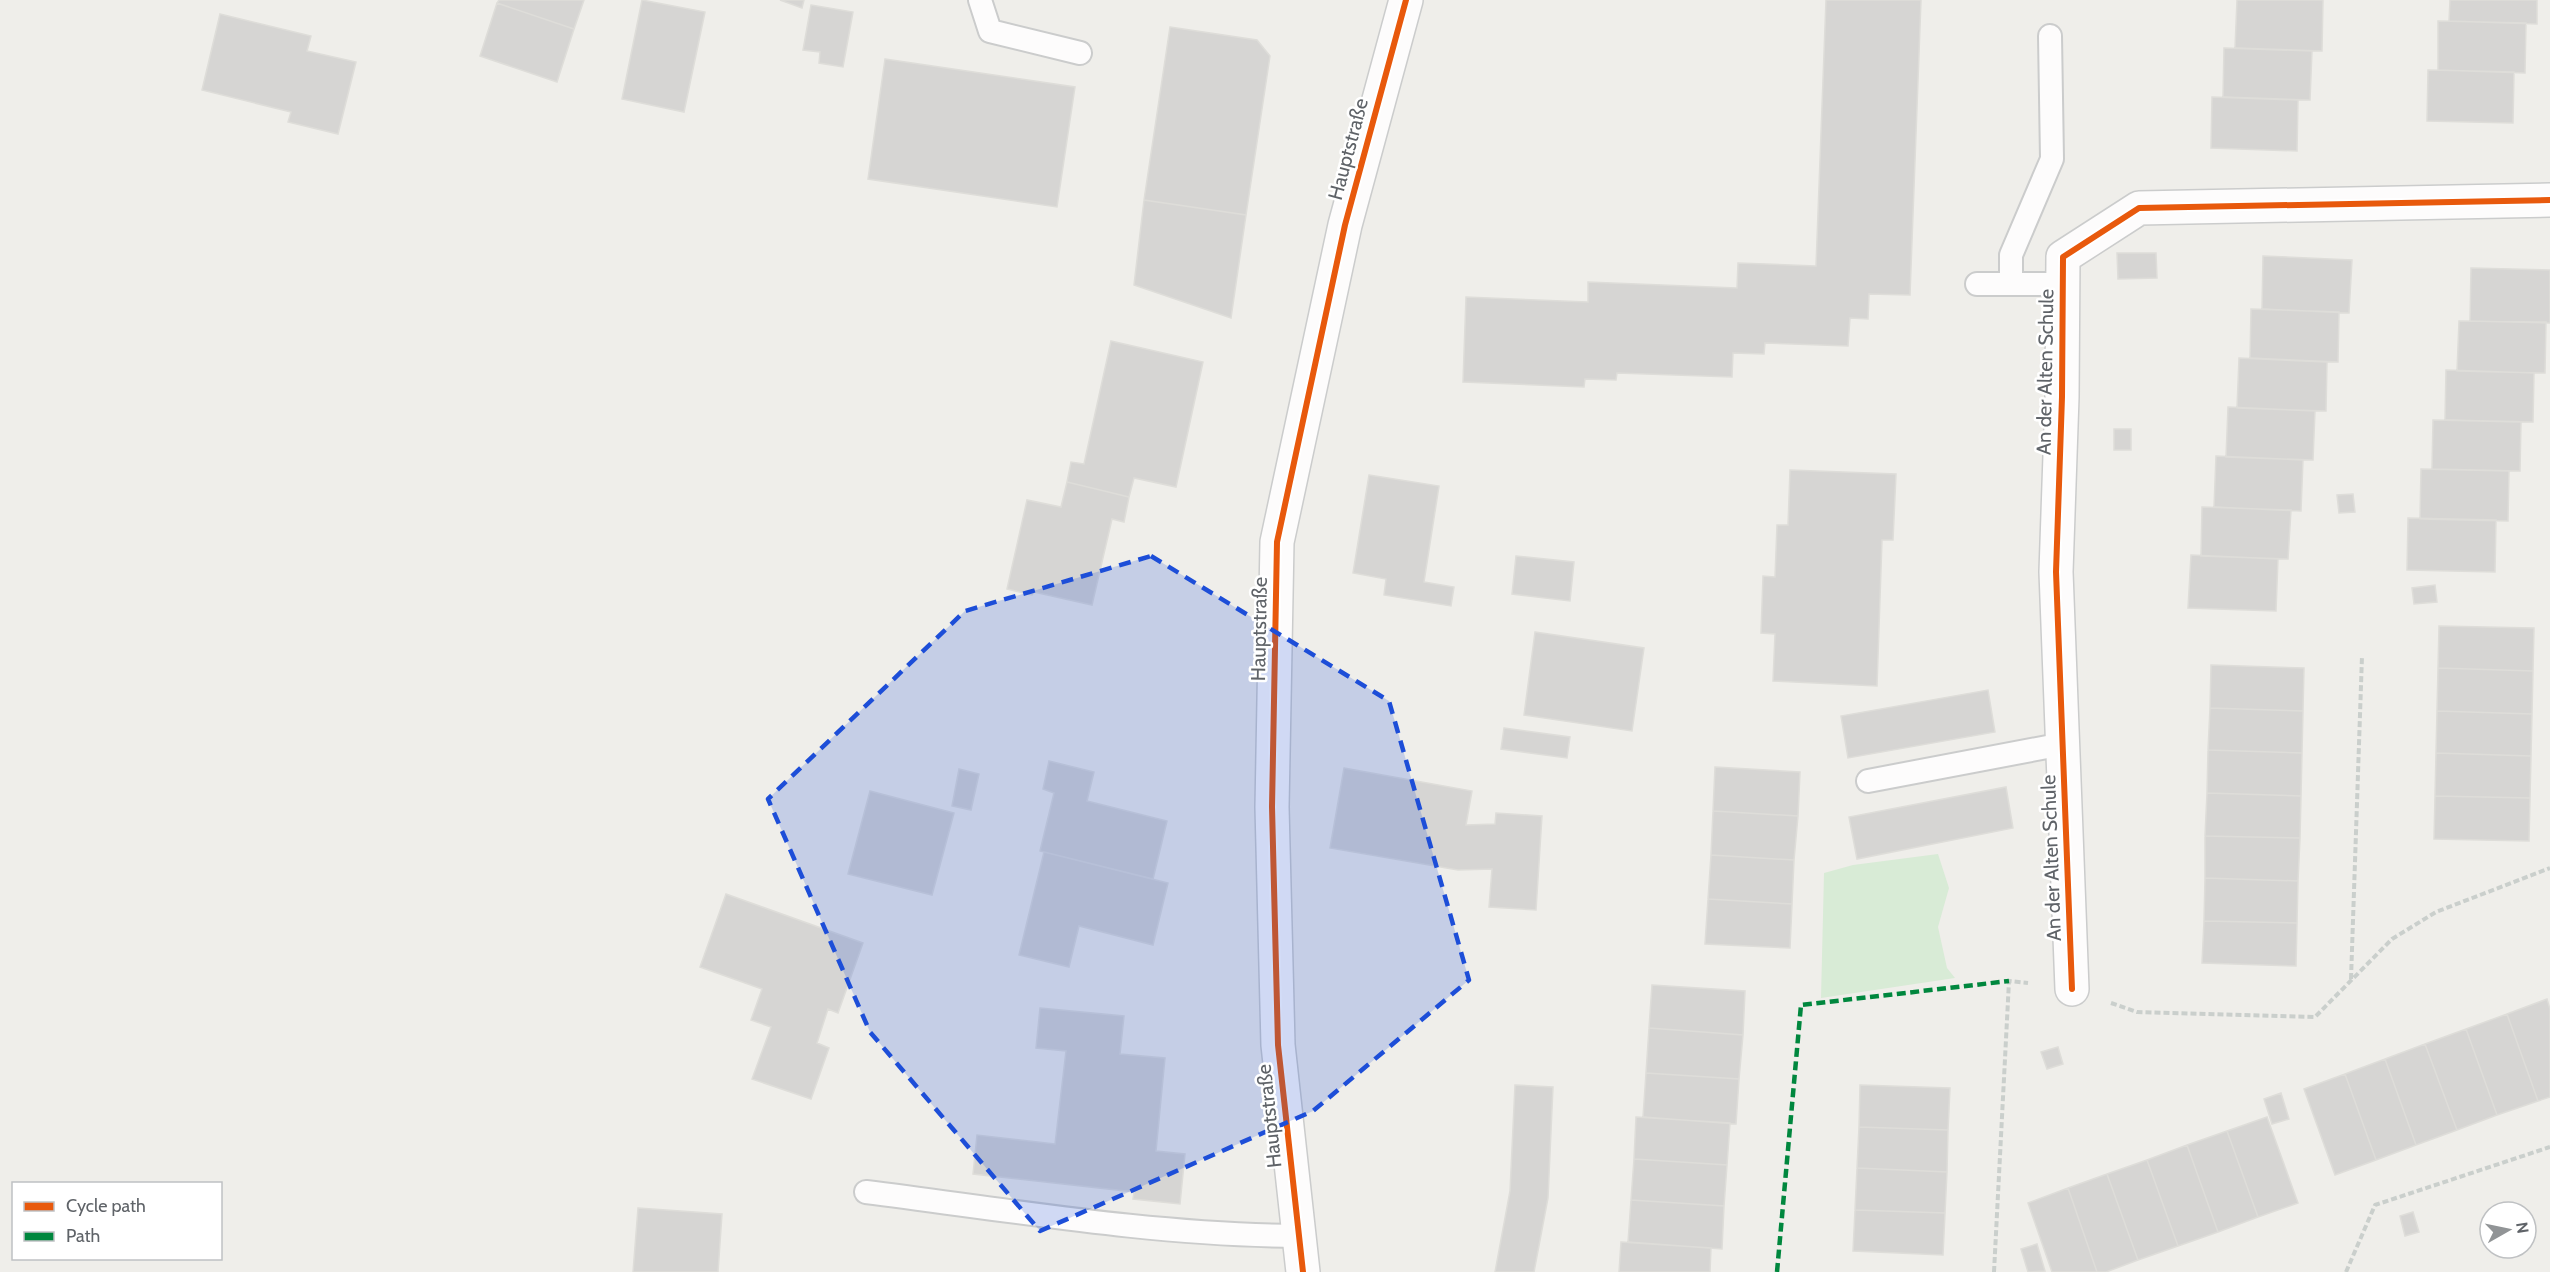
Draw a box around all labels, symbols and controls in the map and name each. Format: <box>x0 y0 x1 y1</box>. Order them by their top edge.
street label: Hauptstraße <box>1323 96 1373 202</box>
street label: An der Alten Schule <box>2032 289 2058 455</box>
street label: Hauptstraße <box>1246 577 1272 681</box>
street label: An der Alten Schule <box>2036 774 2066 942</box>
street label: Hauptstraße <box>1252 1063 1286 1169</box>
legend <box>12 1182 222 1260</box>
text: Cycle path <box>66 1195 146 1217</box>
north arrow <box>2478 1200 2538 1260</box>
text: N <box>2512 1221 2533 1235</box>
text: Path <box>66 1225 100 1247</box>

